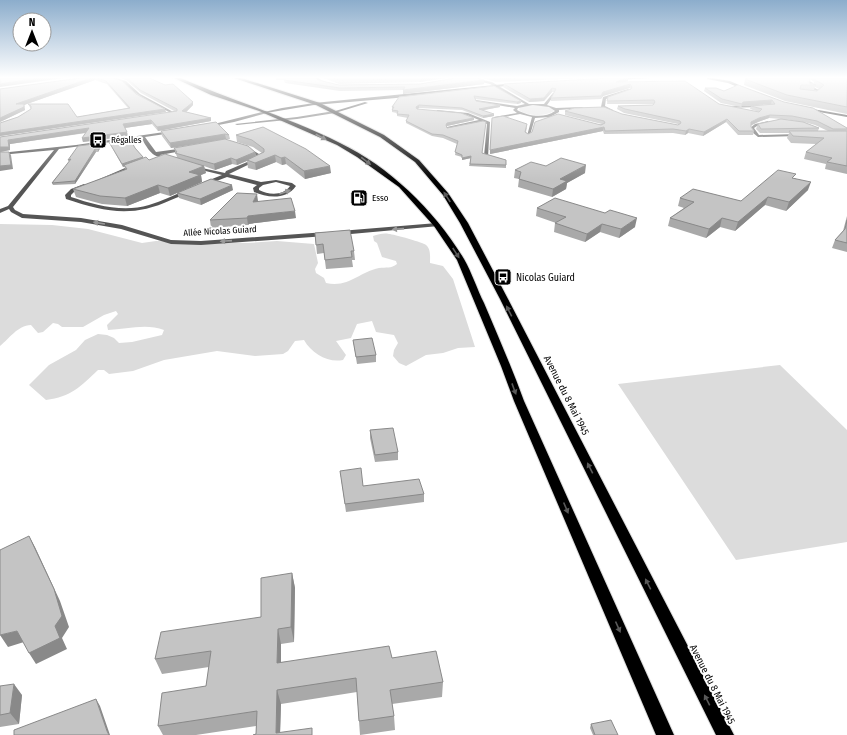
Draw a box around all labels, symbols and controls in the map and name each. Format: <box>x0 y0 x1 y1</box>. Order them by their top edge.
north arrow <box>12 12 52 52</box>
text: N <box>29 16 35 29</box>
bus stop icon: Régalles <box>88 130 108 150</box>
one-way arrow <box>315 133 327 140</box>
place label: Régalles <box>111 135 142 145</box>
one-way arrow <box>361 157 372 166</box>
fuel station icon: Esso <box>349 188 369 208</box>
one-way arrow <box>279 189 291 195</box>
one-way arrow <box>444 191 451 202</box>
place label: Esso <box>372 193 389 203</box>
one-way arrow <box>93 220 105 226</box>
street label: Allée Nicolas Guiard <box>183 224 257 238</box>
one-way arrow <box>392 225 404 232</box>
one-way arrow <box>220 238 232 245</box>
one-way arrow <box>453 248 460 259</box>
bus stop icon: Nicolas Guiard <box>493 267 513 287</box>
place label: Nicolas Guiard <box>516 272 575 284</box>
one-way arrow <box>506 305 513 317</box>
street label: Avenue du 8 Mai 1945 <box>541 354 592 438</box>
one-way arrow <box>512 383 518 395</box>
one-way arrow <box>586 463 593 474</box>
one-way arrow <box>563 503 569 515</box>
one-way arrow <box>645 579 652 590</box>
one-way arrow <box>615 622 621 633</box>
street label: Avenue du 8 Mai 1945 <box>687 643 738 727</box>
one-way arrow <box>704 694 710 706</box>

